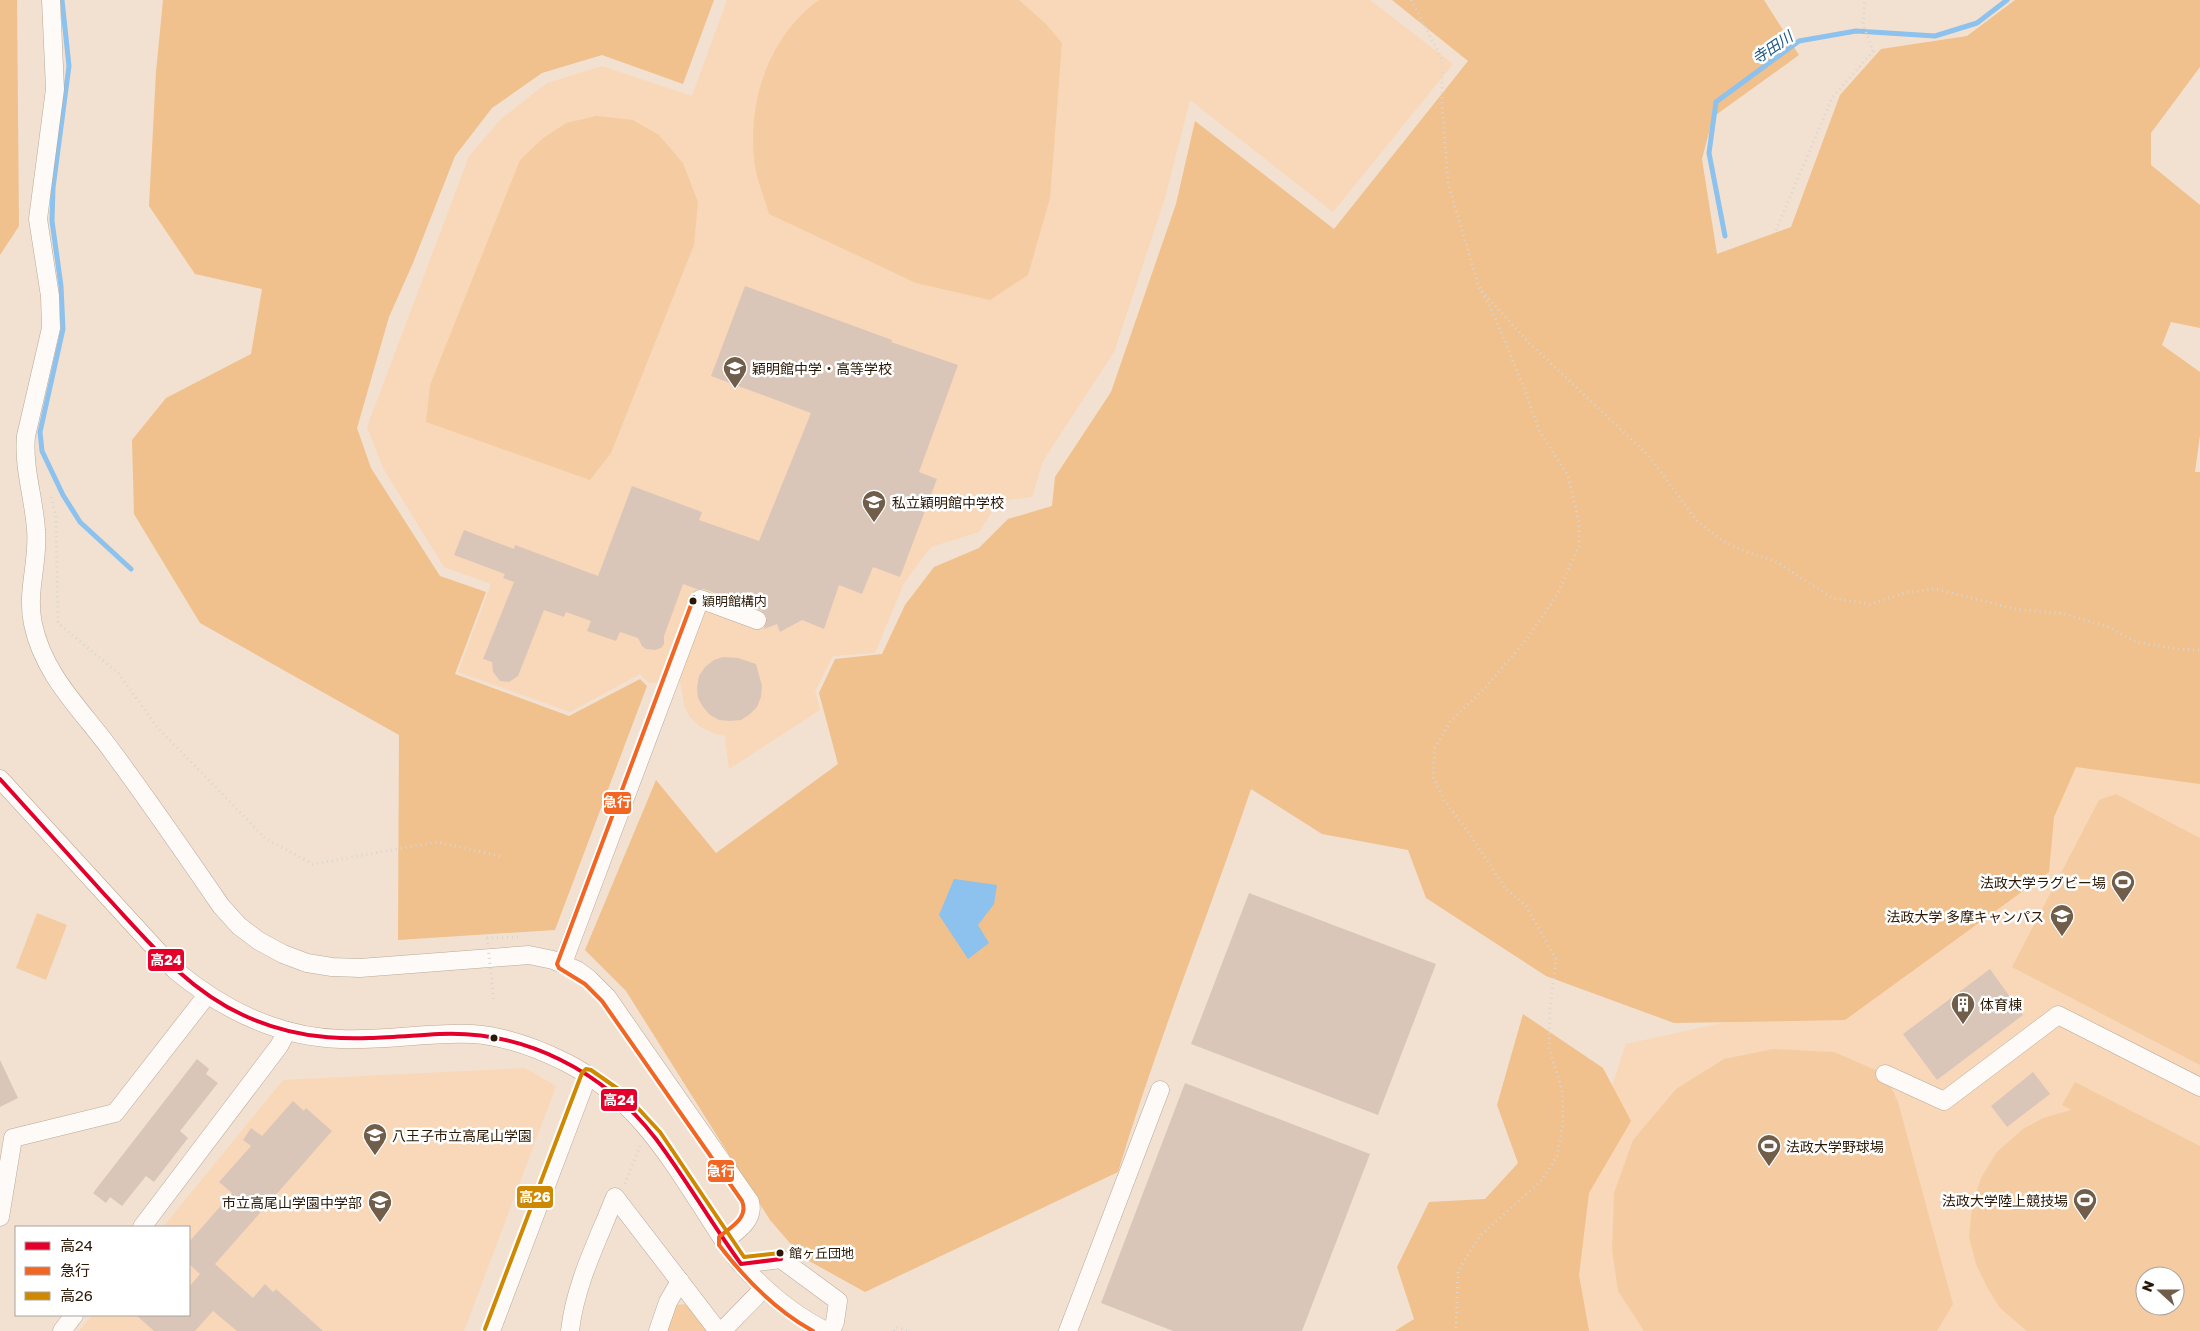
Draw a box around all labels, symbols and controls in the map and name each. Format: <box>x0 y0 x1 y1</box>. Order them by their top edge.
water label: 寺田川 <box>1748 26 1797 67</box>
school or university icon: 穎明館中学・高等学校 <box>722 355 748 389</box>
place label: 穎明館中学・高等学校 <box>752 360 892 377</box>
school or university icon: 私立穎明館中学校 <box>861 489 887 523</box>
place label: 私立穎明館中学校 <box>892 494 1004 511</box>
place label: 穎明館構内 <box>702 593 767 609</box>
marker: 穎明館構内 <box>688 596 698 606</box>
line badge: 急行 <box>603 791 632 815</box>
text: 急行 <box>603 793 631 810</box>
sports icon: 法政大学ラグビー場 <box>2110 869 2136 903</box>
place label: 法政大学ラグビー場 <box>1980 874 2106 891</box>
school or university icon: 法政大学 多摩キャンパス <box>2049 903 2075 937</box>
place label: 法政大学 多摩キャンパス <box>1887 908 2044 925</box>
line badge: 高24 <box>147 948 185 972</box>
text: 高24 <box>150 951 182 968</box>
building icon: 体育棟 <box>1950 991 1976 1025</box>
place label: 体育棟 <box>1980 996 2022 1013</box>
unlabelled marker <box>489 1033 499 1043</box>
line badge: 高24 <box>600 1088 638 1112</box>
text: 高24 <box>603 1091 635 1108</box>
school or university icon: 八王子市立高尾山学園 <box>362 1122 388 1156</box>
place label: 八王子市立高尾山学園 <box>392 1127 532 1144</box>
sports icon: 法政大学野球場 <box>1756 1133 1782 1167</box>
place label: 法政大学野球場 <box>1786 1138 1884 1155</box>
line badge: 急行 <box>707 1159 735 1183</box>
text: 急行 <box>707 1162 735 1179</box>
line badge: 高26 <box>516 1185 554 1209</box>
sports icon: 法政大学陸上競技場 <box>2072 1187 2098 1221</box>
text: 高26 <box>519 1188 551 1205</box>
school or university icon: 市立高尾山学園中学部 <box>367 1189 393 1223</box>
place label: 法政大学陸上競技場 <box>1942 1192 2068 1209</box>
place label: 市立高尾山学園中学部 <box>222 1194 362 1211</box>
legend <box>15 1226 190 1316</box>
text: 高24 <box>60 1236 93 1254</box>
place label: 館ヶ丘団地 <box>789 1245 854 1261</box>
marker: 館ヶ丘団地 <box>775 1248 785 1258</box>
text: 急行 <box>60 1261 90 1279</box>
north arrow <box>2135 1266 2185 1316</box>
text: N <box>2138 1278 2157 1294</box>
text: 高26 <box>60 1286 93 1304</box>

